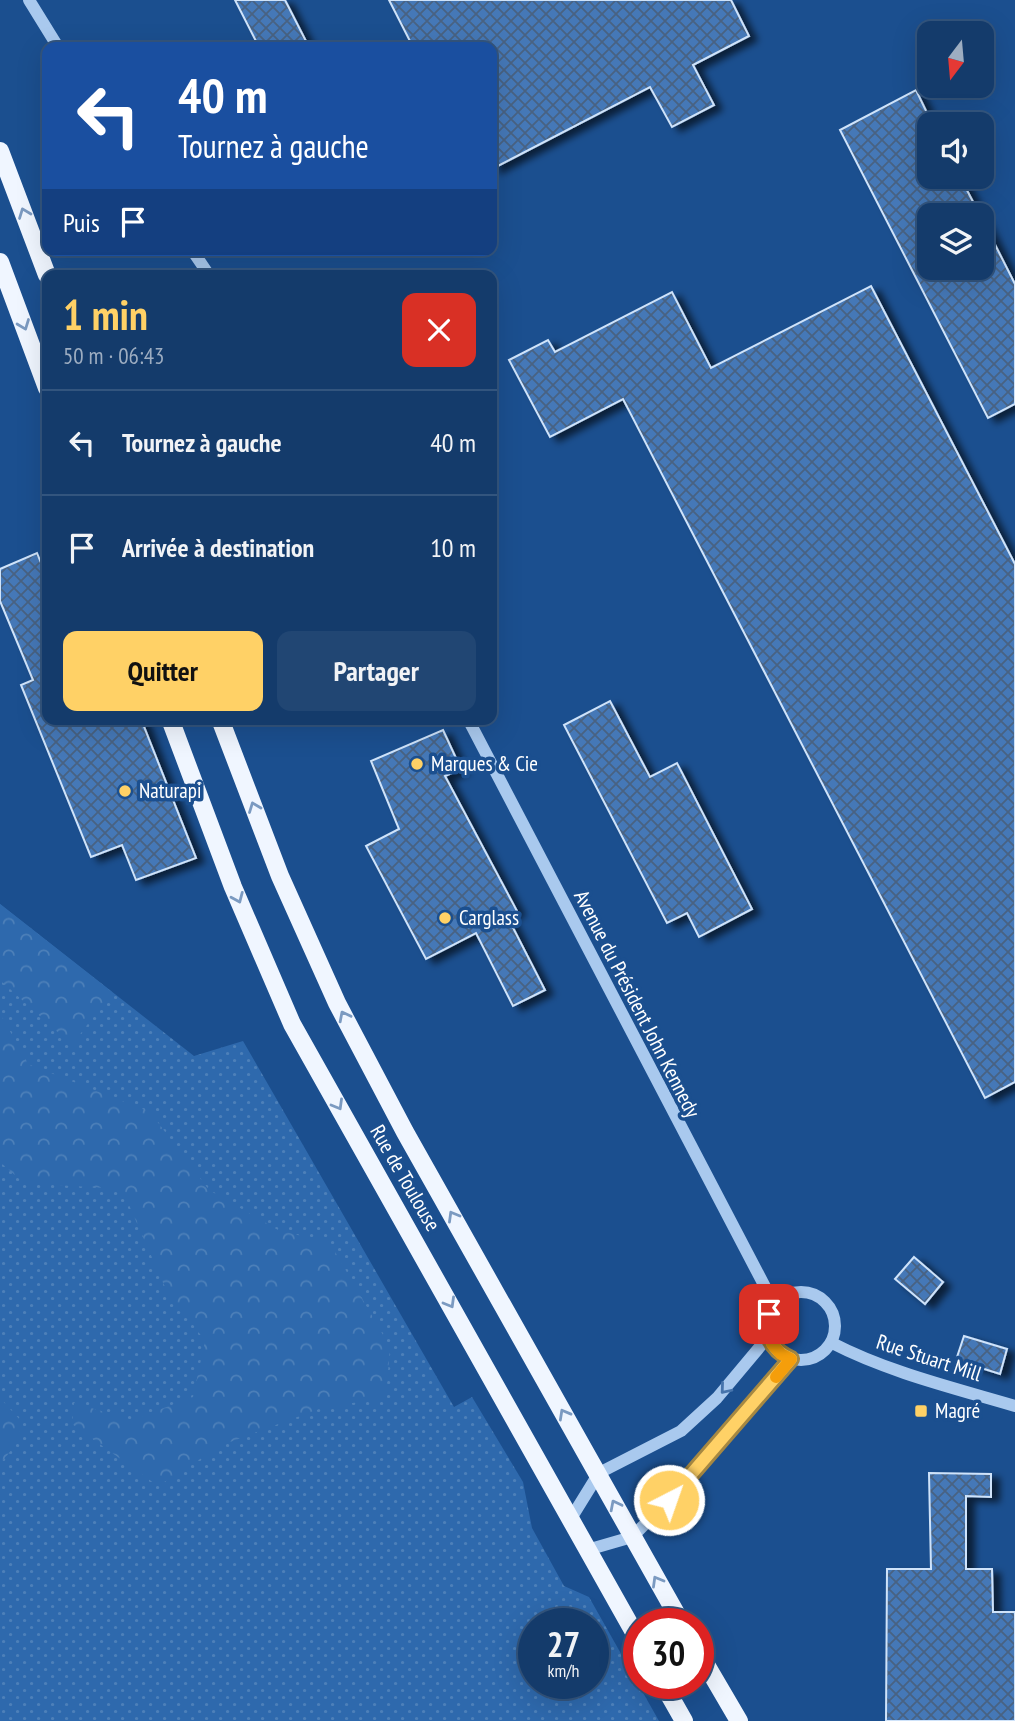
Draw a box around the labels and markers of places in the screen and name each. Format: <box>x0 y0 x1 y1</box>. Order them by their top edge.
place label: Marques & Cie <box>431 750 538 777</box>
marker: Marques & Cie <box>409 756 425 772</box>
place label: Naturapi <box>139 777 201 804</box>
marker: Naturapi <box>117 783 133 799</box>
place label: Carglass <box>459 904 519 931</box>
marker: Carglass <box>437 910 453 926</box>
pin <box>739 1284 799 1344</box>
place label: Magré <box>935 1397 980 1424</box>
marker: Magré <box>913 1403 929 1419</box>

